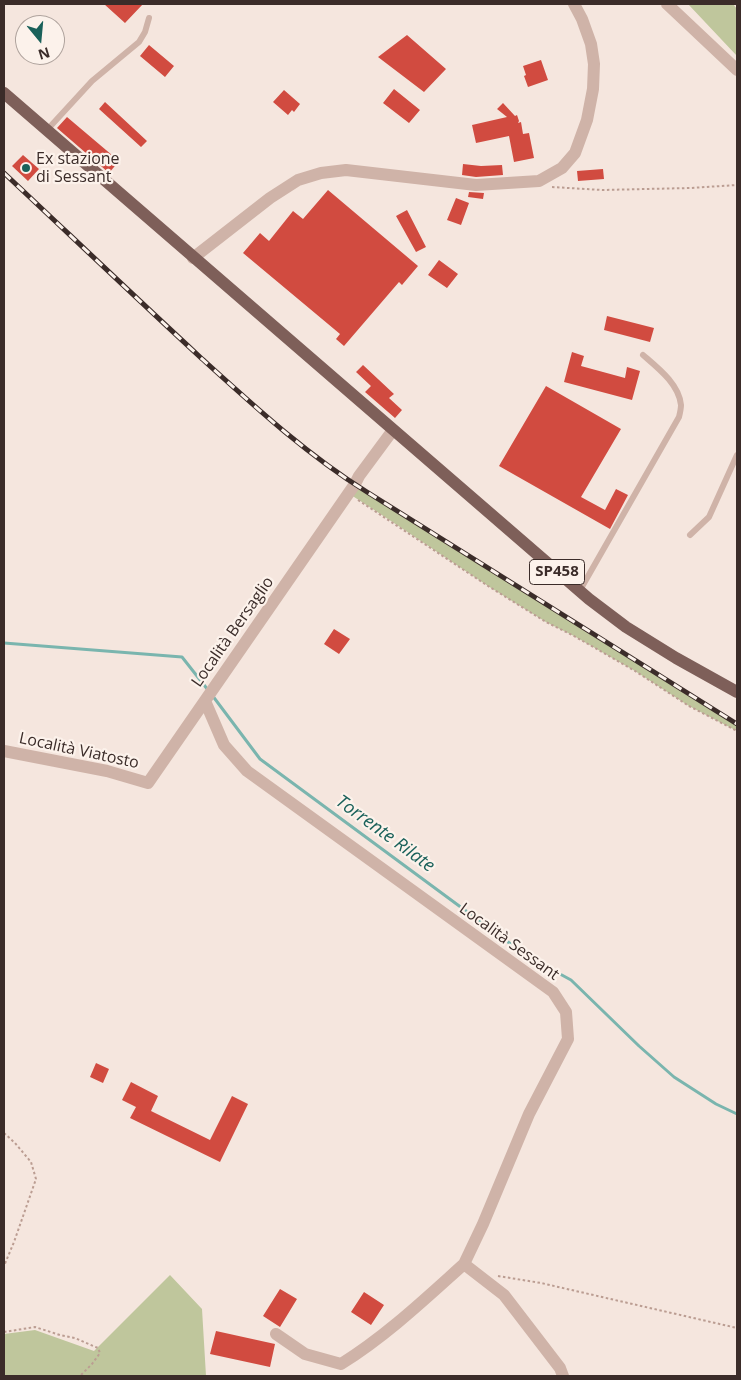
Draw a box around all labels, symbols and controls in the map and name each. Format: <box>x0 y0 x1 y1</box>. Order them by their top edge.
north arrow <box>15 15 65 65</box>
text: N <box>36 43 52 65</box>
place label: Ex stazione di Sessant <box>36 149 120 187</box>
marker: Ex stazione di Sessant <box>20 162 32 174</box>
road number: SP458 <box>530 560 584 584</box>
street label: Località Bersaglio <box>188 573 278 691</box>
street label: Località Viatosto <box>17 729 141 773</box>
water label: Torrente Rilate <box>331 791 439 877</box>
street label: Località Sessant <box>455 899 563 985</box>

